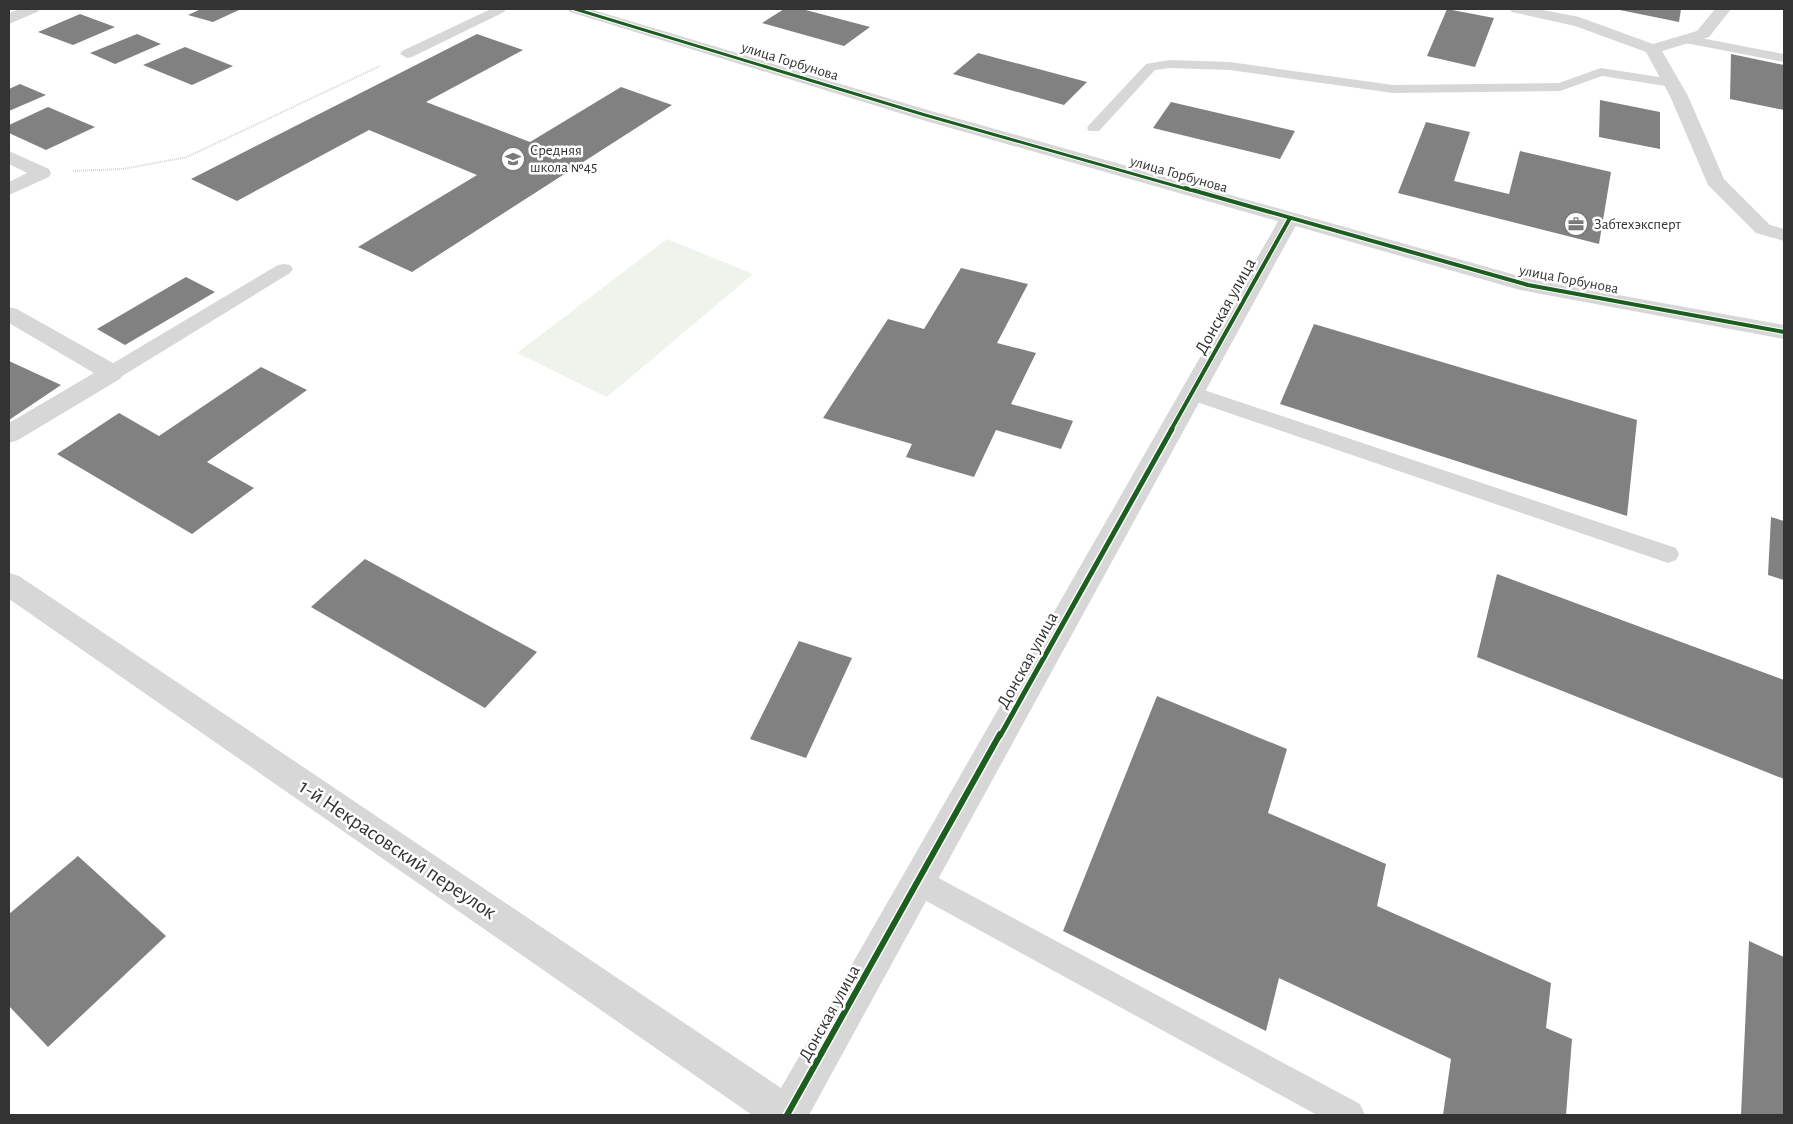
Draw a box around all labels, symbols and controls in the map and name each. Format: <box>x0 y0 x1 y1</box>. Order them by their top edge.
street label: улица Горбунова <box>739 39 840 83</box>
place label: Средняя школа №45 <box>530 143 597 175</box>
school or university icon: Средняя школа №45 <box>500 146 526 172</box>
street label: улица Горбунова <box>1127 153 1229 196</box>
office icon: Забтехэксперт <box>1563 211 1589 237</box>
place label: Забтехэксперт <box>1594 217 1682 232</box>
street label: Донская улица <box>1192 255 1260 358</box>
street label: улица Горбунова <box>1517 262 1620 296</box>
street label: Донская улица <box>994 609 1062 712</box>
street label: 1-й Некрасовский переулок <box>295 776 500 923</box>
street label: Донская улица <box>796 962 864 1065</box>

